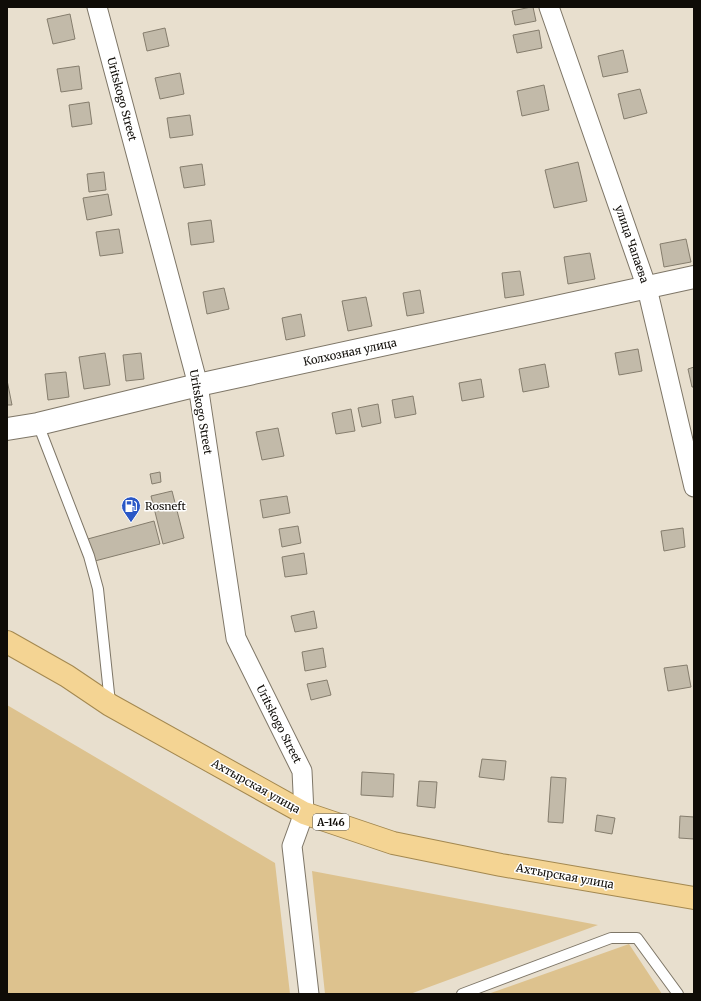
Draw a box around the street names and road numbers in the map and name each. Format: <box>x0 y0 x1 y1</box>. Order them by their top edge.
street label: Uritskogo Street <box>104 56 140 143</box>
street label: улица Чапаева <box>612 203 652 285</box>
street label: Колхозная улица <box>302 335 398 369</box>
street label: Uritskogo Street <box>187 368 215 456</box>
street label: Uritskogo Street <box>253 682 305 766</box>
street label: Ахтырская улица <box>208 755 303 816</box>
road number: А-146 <box>313 814 349 830</box>
street label: Ахтырская улица <box>514 860 615 892</box>

